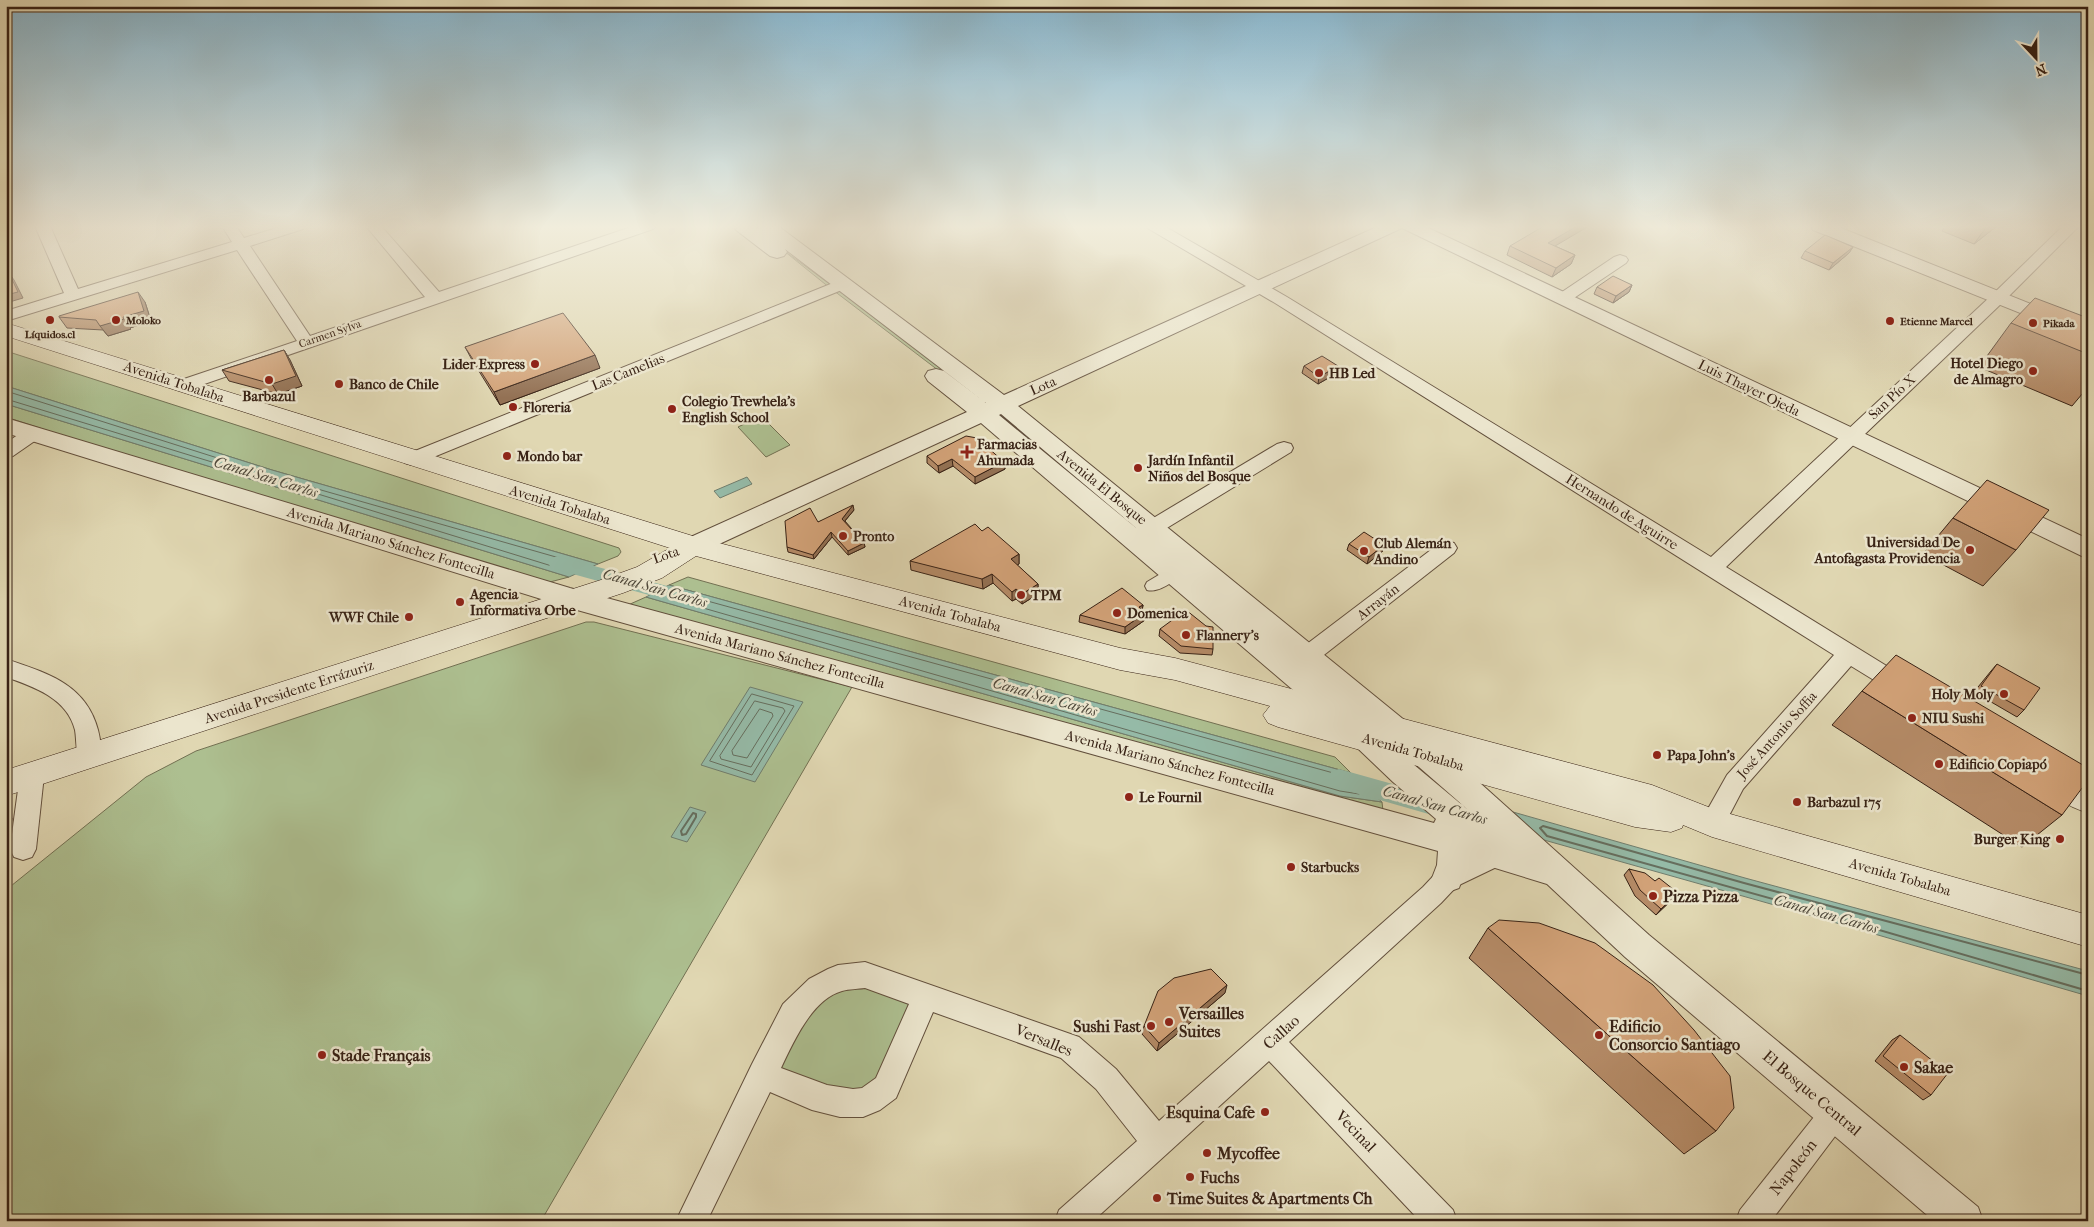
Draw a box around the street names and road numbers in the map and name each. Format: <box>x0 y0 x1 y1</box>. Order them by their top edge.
street label: Carmen Sylva <box>297 317 364 351</box>
street label: Las Camelias <box>589 350 667 394</box>
street label: Luis Thayer Ojeda <box>1695 356 1803 420</box>
street label: Avenida Tobalaba <box>121 357 227 406</box>
street label: San Pío X <box>1865 371 1919 423</box>
street label: Lota <box>1027 373 1059 399</box>
street label: Avenida El Bosque <box>1053 445 1150 528</box>
street label: Hernando de Aguirre <box>1563 471 1681 554</box>
street label: Avenida Tobalaba <box>506 481 613 529</box>
street label: Avenida Mariano Sánchez Fontecilla <box>284 503 497 583</box>
street label: Lota <box>650 542 682 567</box>
street label: Arrayán <box>1353 580 1403 624</box>
street label: Avenida Tobalaba <box>896 592 1003 636</box>
street label: Avenida Mariano Sánchez Fontecilla <box>672 620 887 692</box>
street label: Avenida Presidente Errázuriz <box>201 657 376 728</box>
street label: José Antonio Soffia <box>1733 687 1821 783</box>
street label: Avenida Mariano Sánchez Fontecilla <box>1062 727 1277 799</box>
street label: Avenida Tobalaba <box>1359 729 1466 775</box>
street label: Avenida Tobalaba <box>1846 854 1953 900</box>
street label: Callao <box>1259 1011 1303 1053</box>
street label: Versalles <box>1012 1020 1075 1060</box>
street label: El Bosque Central <box>1759 1046 1866 1140</box>
street label: Vecinal <box>1331 1106 1381 1156</box>
street label: Napoleón <box>1765 1135 1821 1199</box>

